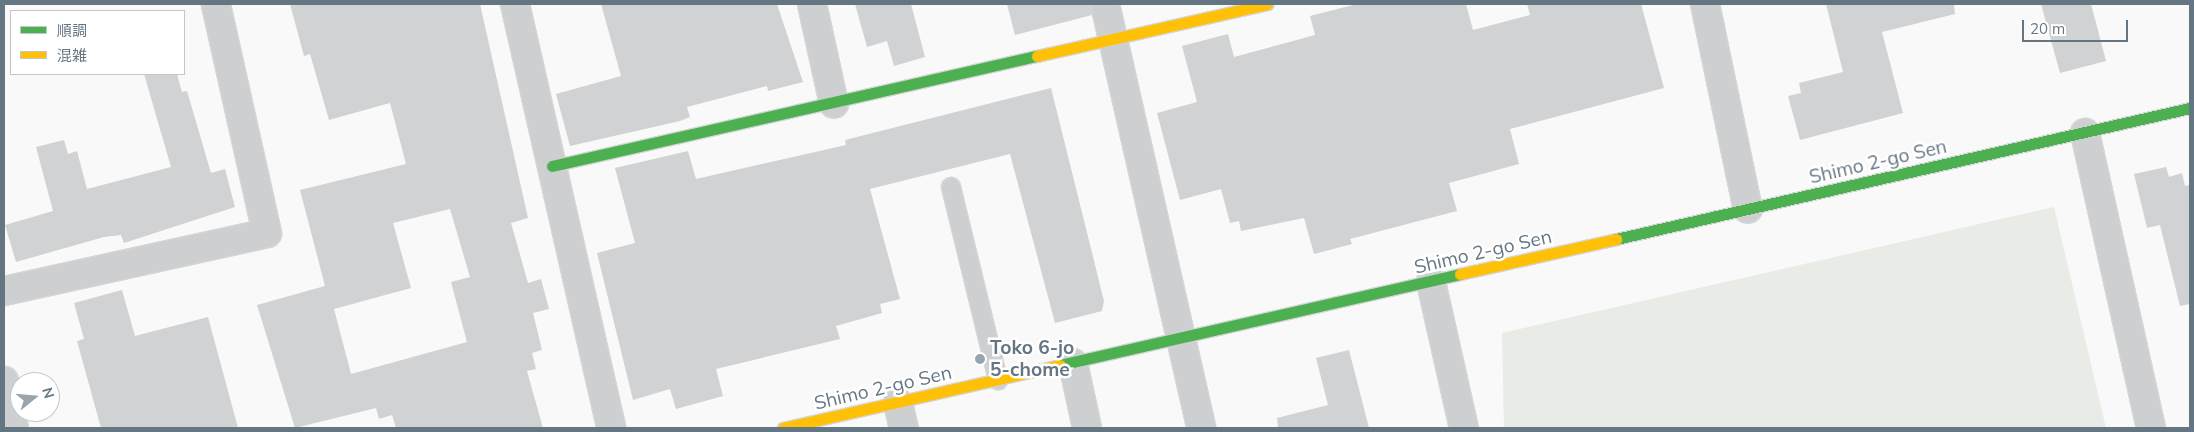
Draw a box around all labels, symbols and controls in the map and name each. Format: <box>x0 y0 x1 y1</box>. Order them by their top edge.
legend <box>10 10 185 75</box>
scale bar <box>2024 10 2130 42</box>
text: 20 m <box>2030 19 2065 38</box>
text: 順調 <box>57 21 87 40</box>
text: 混雑 <box>57 46 87 65</box>
street label: Shimo 2-go Sen <box>1807 135 1949 189</box>
street label: Shimo 2-go Sen <box>1412 225 1554 279</box>
place label: Toko 6-jo 5-chome <box>990 337 1074 381</box>
marker: Toko 6-jo 5-chome <box>974 353 986 365</box>
street label: Shimo 2-go Sen <box>812 361 954 415</box>
north arrow <box>10 372 60 422</box>
text: N <box>38 385 59 401</box>

